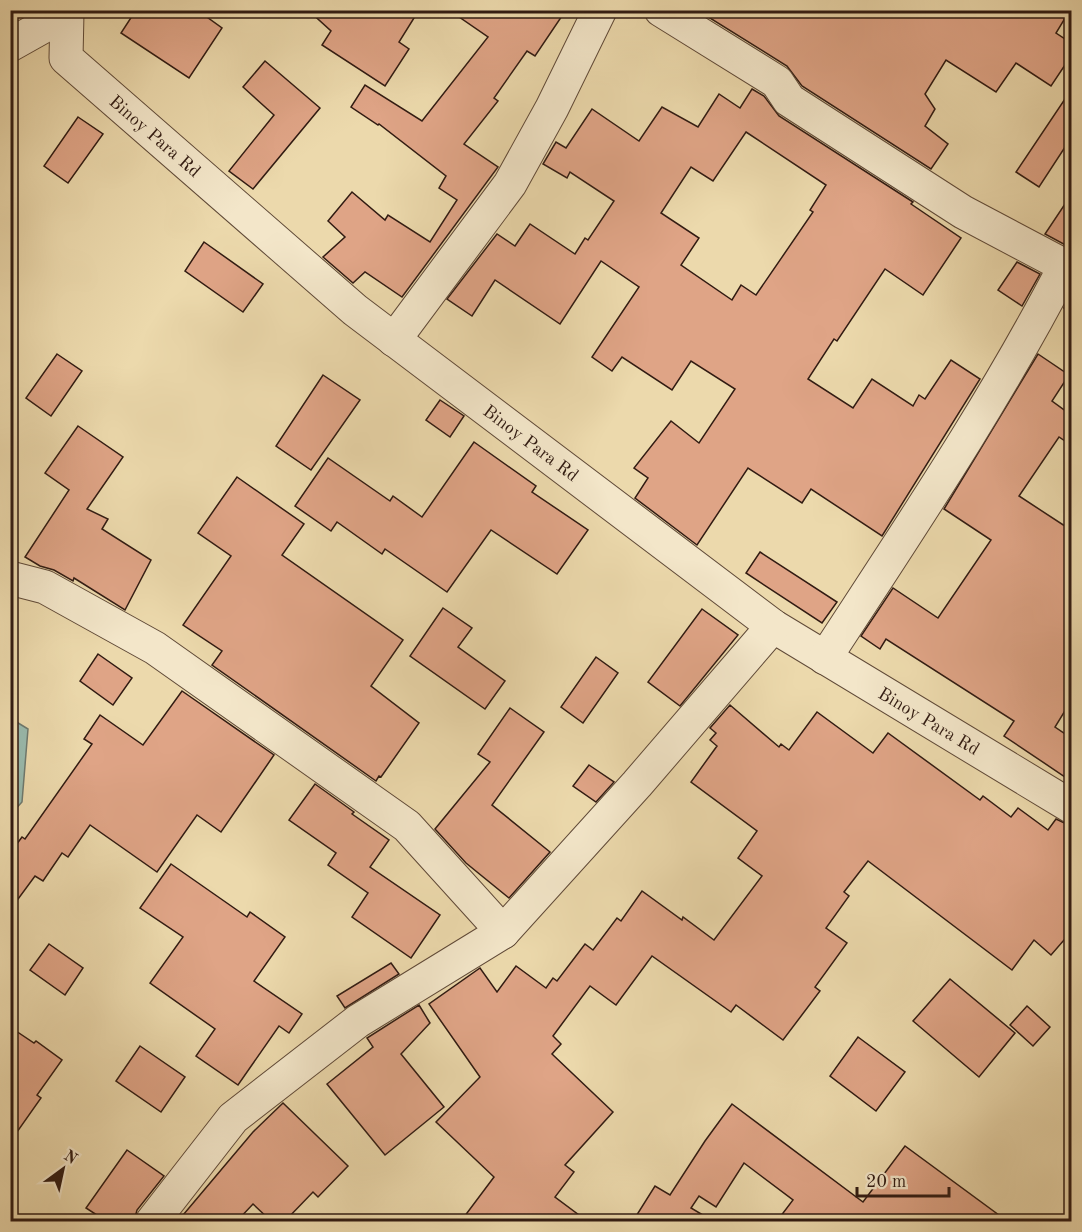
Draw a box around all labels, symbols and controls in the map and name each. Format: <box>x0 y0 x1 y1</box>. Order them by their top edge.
street label: Binoy Para Rd <box>105 92 203 181</box>
street label: Binoy Para Rd <box>479 402 582 485</box>
street label: Binoy Para Rd <box>875 685 982 759</box>
north arrow <box>33 1139 93 1199</box>
text: N <box>61 1148 80 1169</box>
scale bar <box>857 1160 948 1198</box>
text: 20 m <box>866 1173 906 1191</box>

